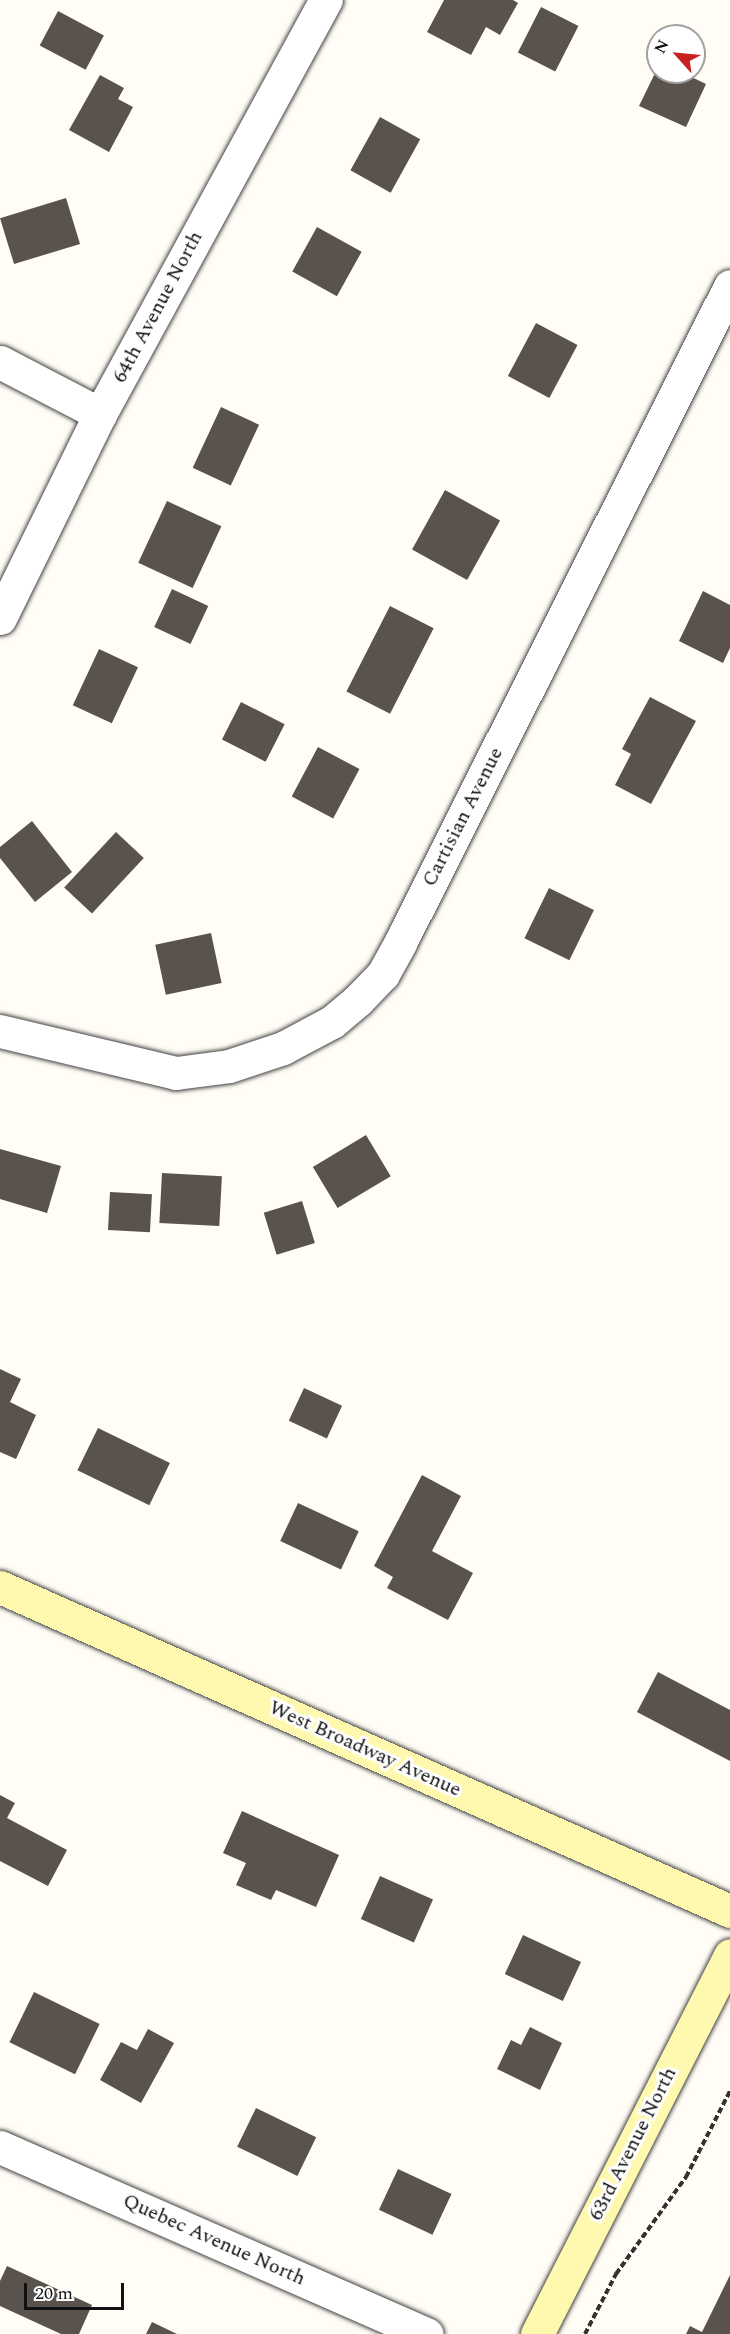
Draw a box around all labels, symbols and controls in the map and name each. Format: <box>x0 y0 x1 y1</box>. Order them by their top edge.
north arrow <box>646 24 706 84</box>
text: N <box>648 35 675 58</box>
street label: 64th Avenue North <box>108 227 208 387</box>
street label: Cartisian Avenue <box>418 743 508 891</box>
street label: West Broadway Avenue <box>265 1696 465 1802</box>
street label: 63rd Avenue North <box>584 2063 682 2225</box>
street label: Quebec Avenue North <box>119 2189 309 2291</box>
scale bar <box>27 2271 128 2309</box>
text: 20 m <box>35 2280 73 2307</box>

